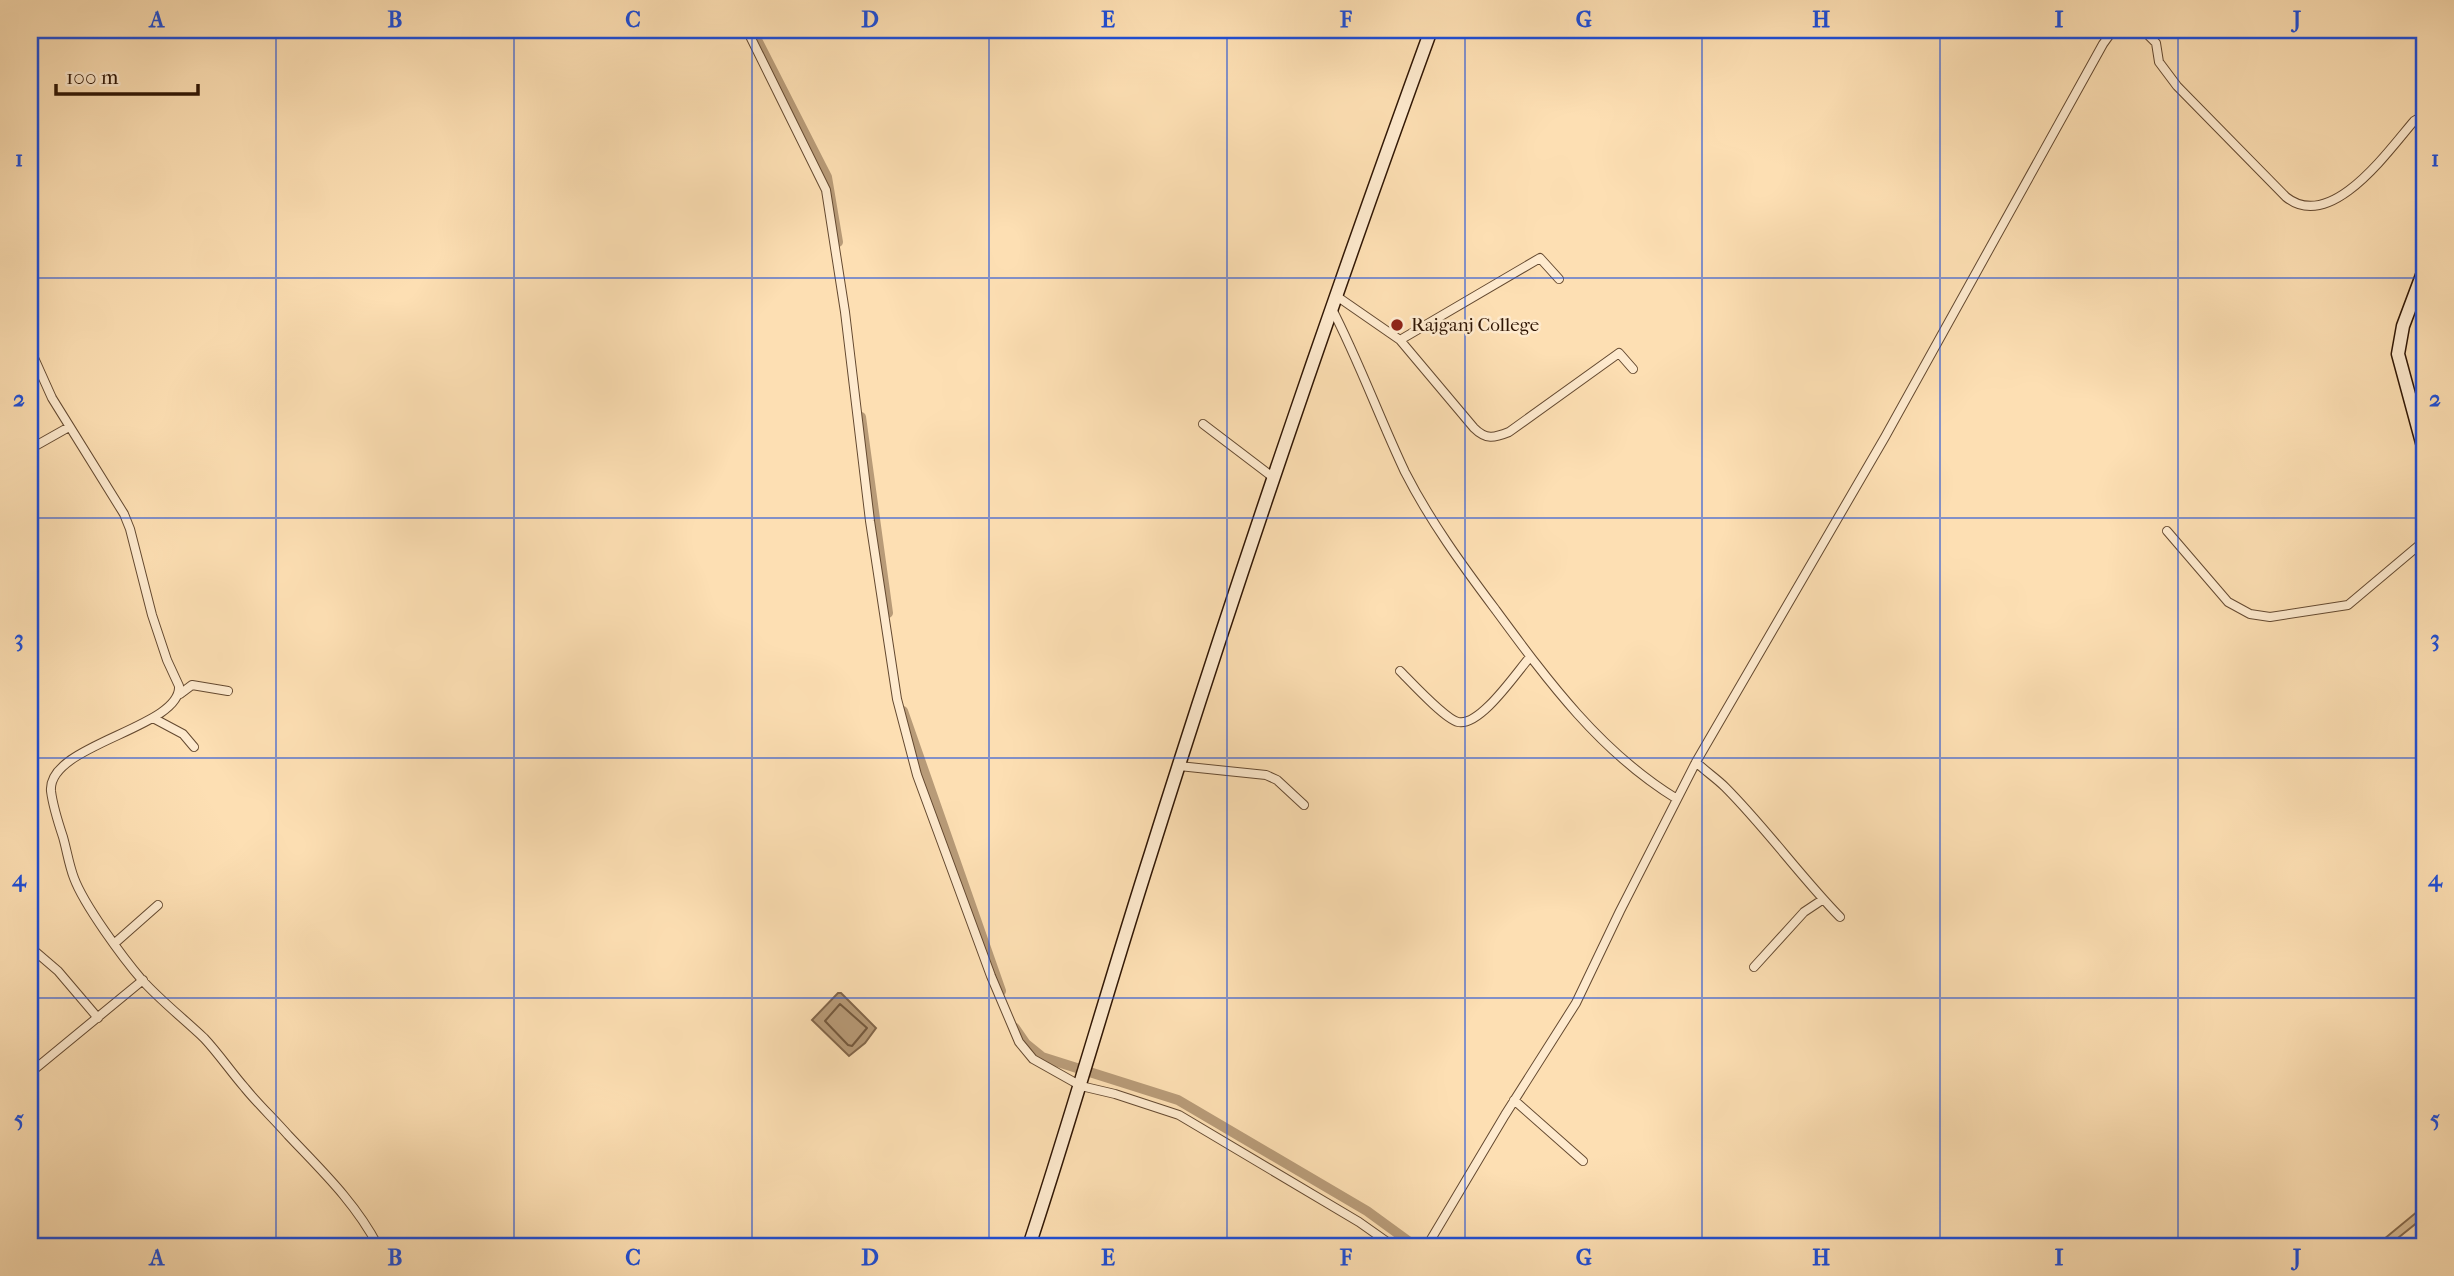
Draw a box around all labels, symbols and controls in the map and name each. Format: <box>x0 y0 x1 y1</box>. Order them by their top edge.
text: A <box>148 6 166 33</box>
text: B <box>388 6 403 33</box>
text: C <box>625 6 641 33</box>
text: D <box>861 6 879 33</box>
text: E <box>1101 6 1115 33</box>
text: F <box>1339 6 1353 33</box>
text: G <box>1576 6 1592 33</box>
text: H <box>1812 6 1830 33</box>
text: I <box>2055 6 2064 33</box>
text: J <box>2291 6 2302 33</box>
scale bar <box>56 52 198 96</box>
text: 100 m <box>66 65 119 89</box>
text: 1 <box>15 145 23 172</box>
text: 1 <box>2431 145 2439 172</box>
place label: Rajganj College <box>1411 314 1539 336</box>
marker: Rajganj College <box>1389 317 1405 333</box>
text: 2 <box>13 385 25 412</box>
text: 2 <box>2429 385 2441 412</box>
text: 3 <box>14 625 24 652</box>
text: 3 <box>2430 625 2440 652</box>
text: 4 <box>11 865 27 892</box>
text: 4 <box>2427 865 2443 892</box>
text: 5 <box>14 1105 24 1132</box>
text: 5 <box>2430 1105 2440 1132</box>
text: A <box>148 1244 166 1271</box>
text: B <box>388 1244 403 1271</box>
text: C <box>625 1244 641 1271</box>
text: D <box>861 1244 879 1271</box>
text: E <box>1101 1244 1115 1271</box>
text: F <box>1339 1244 1353 1271</box>
text: G <box>1576 1244 1592 1271</box>
text: H <box>1812 1244 1830 1271</box>
text: I <box>2055 1244 2064 1271</box>
text: J <box>2291 1244 2302 1271</box>

